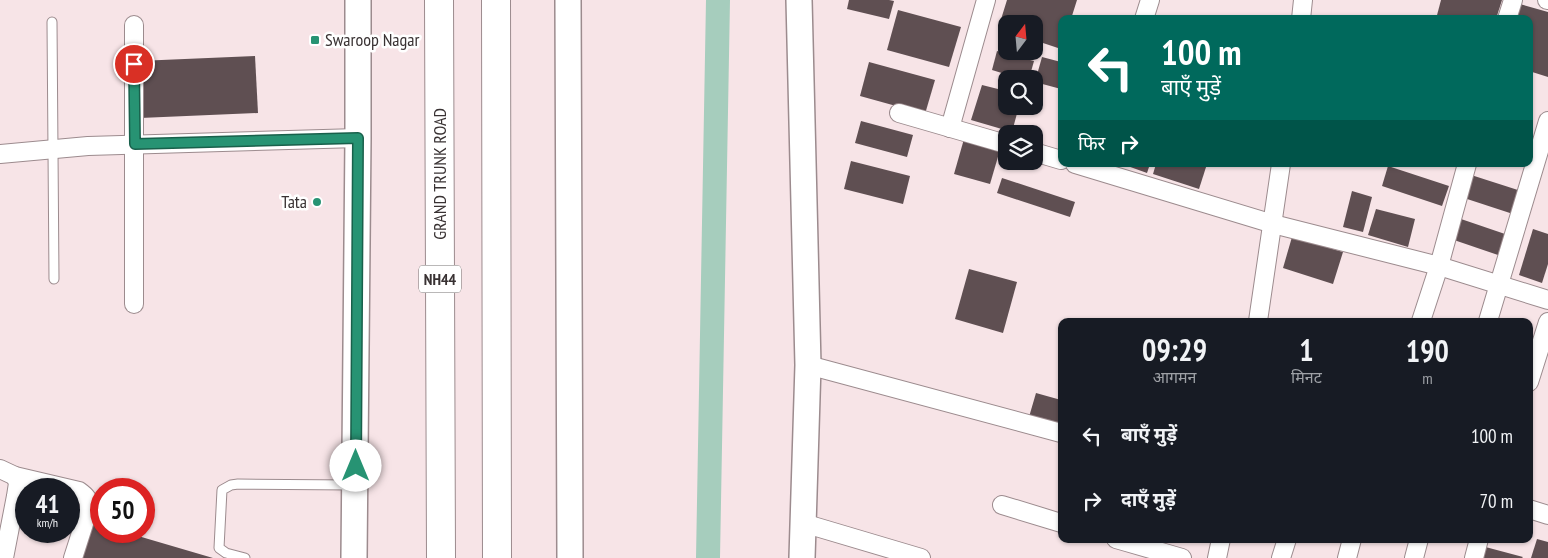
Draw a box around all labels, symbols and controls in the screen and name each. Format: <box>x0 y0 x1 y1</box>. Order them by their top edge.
north arrow <box>998 15 1042 60</box>
map controls <box>998 15 1043 170</box>
place label: Swaroop Nagar <box>325 28 420 51</box>
text: 100 m <box>1161 29 1242 75</box>
marker: Swaroop Nagar <box>309 34 321 46</box>
icon: left <box>1078 35 1143 100</box>
pin <box>113 43 155 85</box>
icon: arrive <box>120 50 148 78</box>
button: search <box>998 70 1043 115</box>
text: बाएँ मुड़ें <box>1161 73 1221 101</box>
street label: GRAND TRUNK ROAD <box>428 108 451 240</box>
button: layers <box>998 125 1043 170</box>
icon: right <box>1115 130 1143 158</box>
text: फिर <box>1078 131 1105 155</box>
place label: Tata <box>281 190 307 213</box>
marker: Tata <box>311 196 323 208</box>
road number: NH44 <box>419 266 461 292</box>
text: 09:29 <box>1142 330 1207 369</box>
text: 1 <box>1299 330 1314 369</box>
text: 190 <box>1406 331 1449 370</box>
text: आगमन <box>1153 367 1196 387</box>
text: मिनट <box>1291 367 1322 387</box>
text: m <box>1422 368 1433 388</box>
icon: left <box>1078 422 1106 450</box>
text: बाएँ मुड़ें <box>1121 422 1177 446</box>
text: 100 m <box>1471 424 1513 448</box>
position arrow <box>329 439 381 491</box>
speed limit sign: 50 <box>90 478 155 543</box>
icon: right <box>1078 487 1106 515</box>
text: दाएँ मुड़ें <box>1121 487 1176 511</box>
text: 41 <box>36 488 59 520</box>
text: 70 m <box>1480 489 1513 513</box>
text: km/h <box>37 515 58 530</box>

